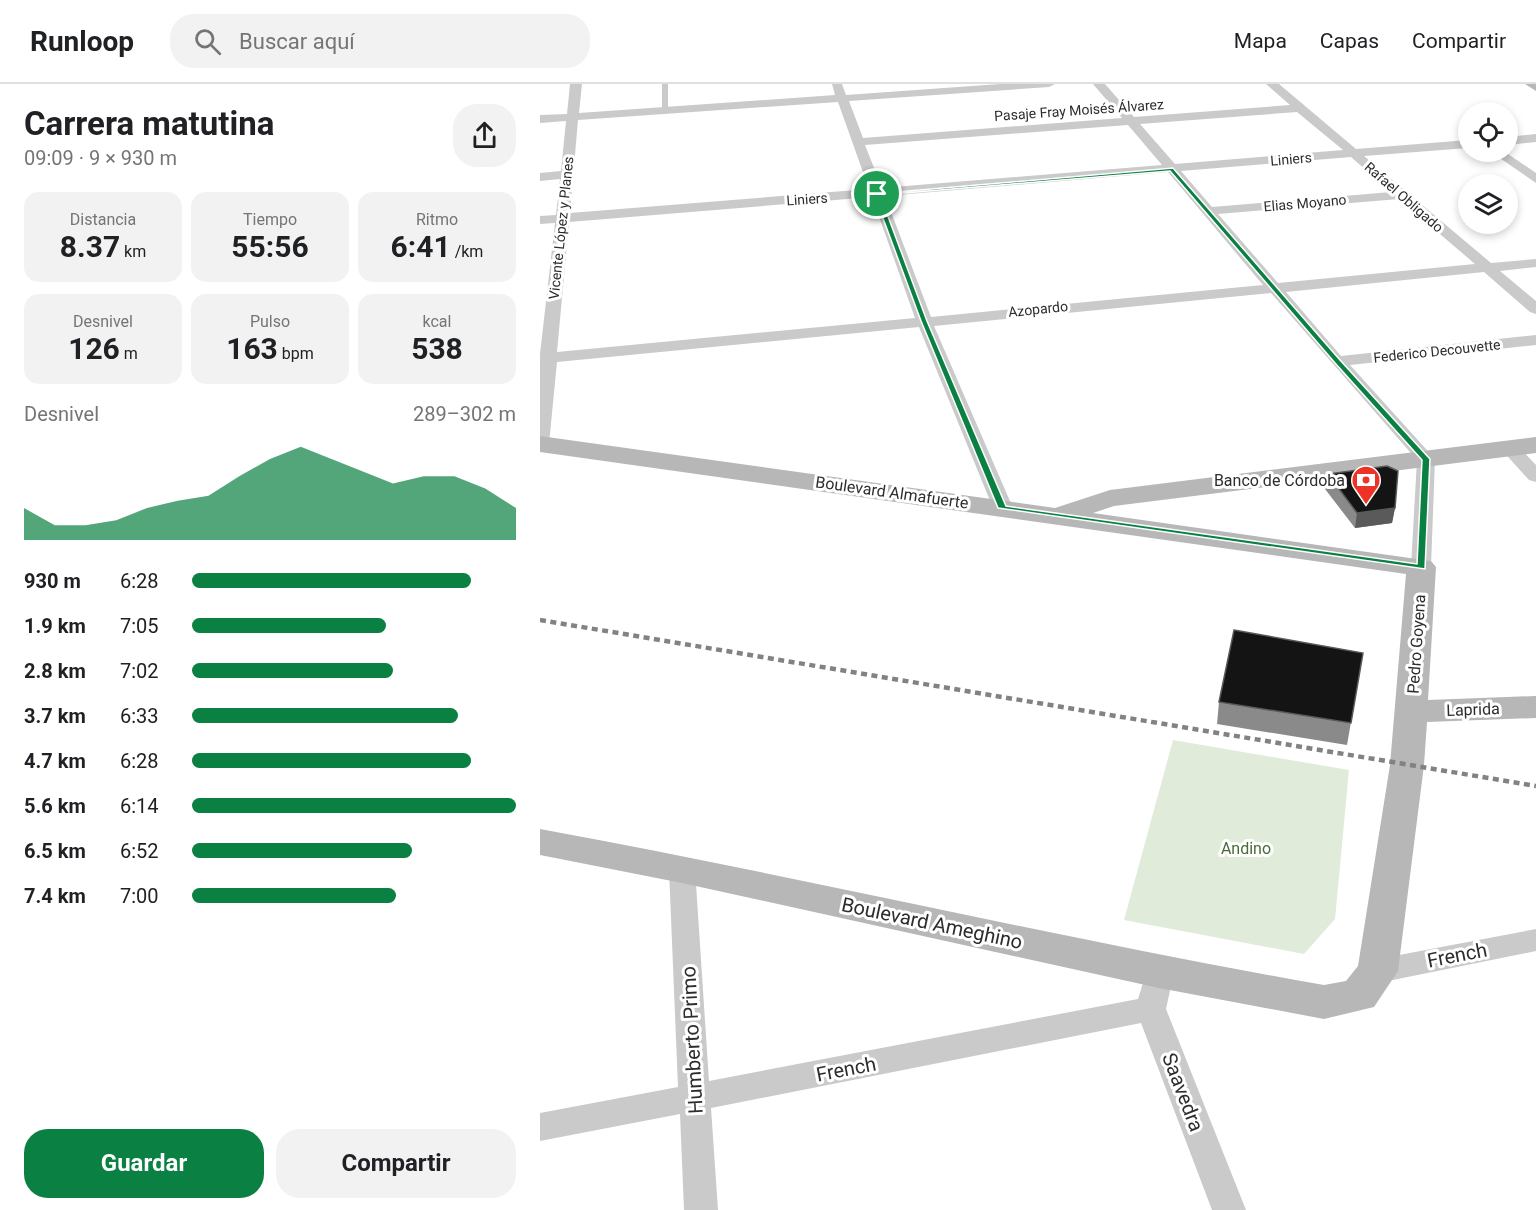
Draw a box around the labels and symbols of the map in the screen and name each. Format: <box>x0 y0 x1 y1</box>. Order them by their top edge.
street label: Pasaje Fray Moisés Álvarez <box>994 95 1164 124</box>
street label: Liniers <box>1270 149 1312 169</box>
street label: Vicente López y Planes <box>546 156 576 300</box>
street label: Rafael Obligado <box>1362 159 1446 235</box>
pin <box>851 168 902 219</box>
street label: Liniers <box>786 190 828 208</box>
street label: Elias Moyano <box>1263 191 1347 215</box>
street label: Azopardo <box>1007 298 1069 320</box>
street label: Federico Decouvette <box>1373 336 1501 366</box>
bank icon: Banco de Córdoba <box>1350 464 1382 506</box>
place label: Banco de Córdoba <box>1214 471 1345 490</box>
street label: Boulevard Almafuerte <box>814 472 970 513</box>
street label: Pedro Goyena <box>1404 594 1429 694</box>
street label: Laprida <box>1446 699 1500 720</box>
park label: Andino <box>1221 839 1271 858</box>
street label: Boulevard Ameghino <box>839 892 1025 954</box>
street label: French <box>1425 937 1489 973</box>
street label: Humberto Primo <box>676 966 708 1114</box>
street label: Saavedra <box>1157 1049 1209 1135</box>
street label: French <box>814 1051 878 1087</box>

